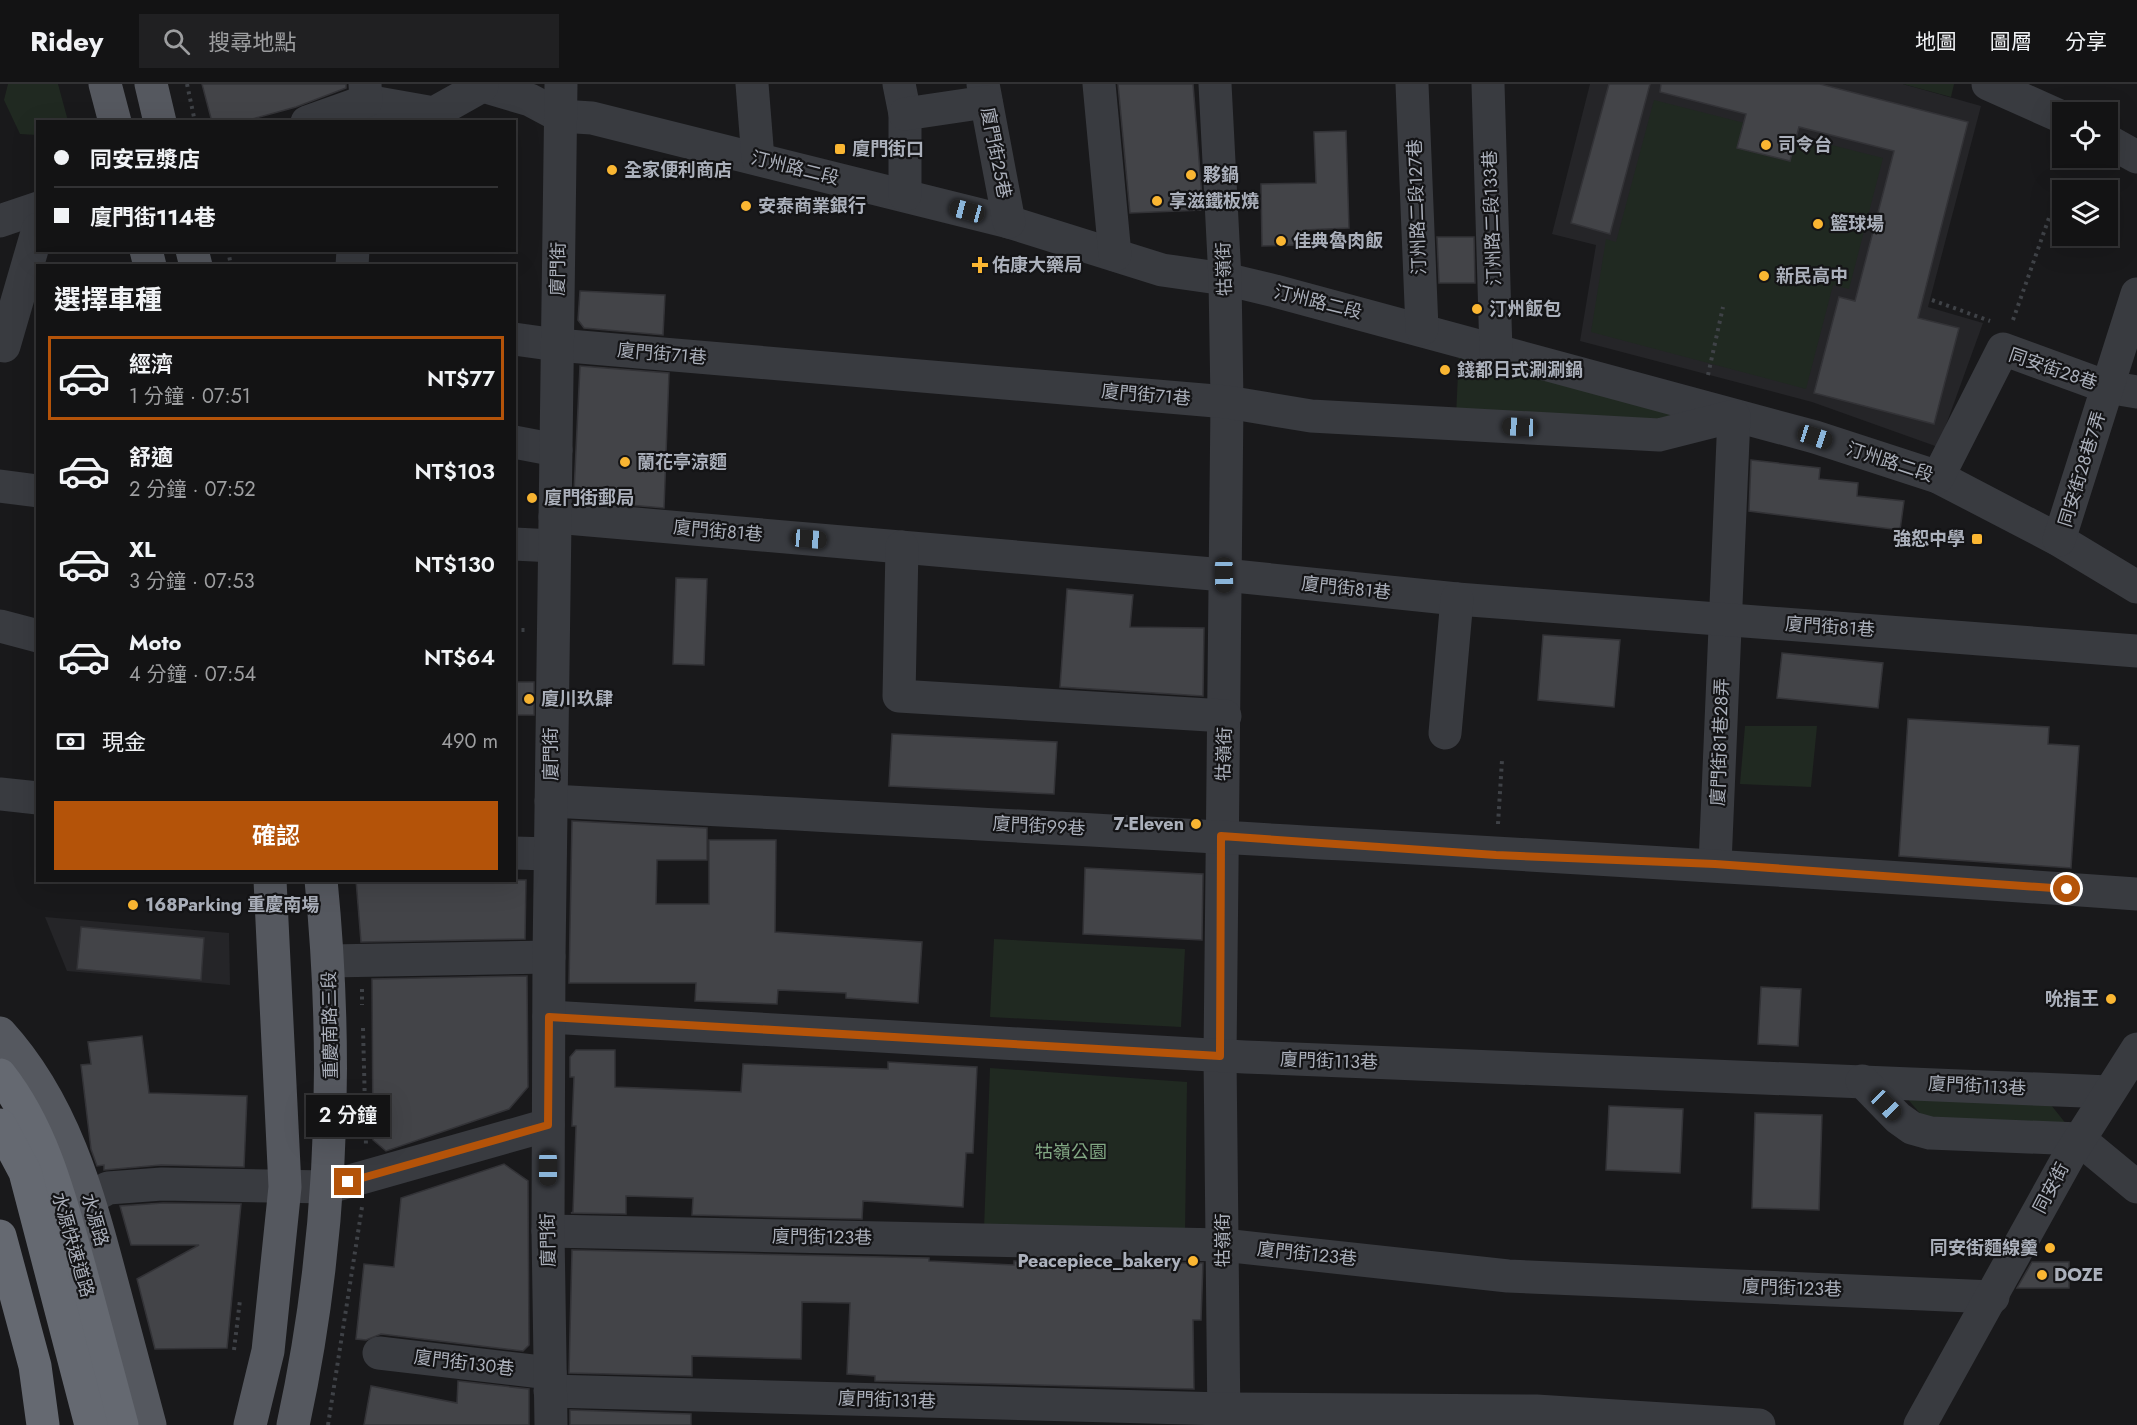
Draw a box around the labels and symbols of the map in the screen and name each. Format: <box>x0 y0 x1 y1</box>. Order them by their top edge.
street label: 廈門街25巷 <box>974 105 1018 201</box>
place label: 司令台 <box>1778 132 1832 158</box>
place label: 廈門街口 <box>852 136 924 162</box>
marker: 司令台 <box>1759 138 1773 152</box>
street label: 汀州路二段127巷 <box>1402 139 1432 275</box>
marker: 廈門街口 <box>833 142 847 156</box>
street label: 汀州路二段 <box>748 144 842 192</box>
street label: 汀州路二段133巷 <box>1477 150 1507 286</box>
place label: 全家便利商店 <box>624 157 732 183</box>
place label: 夥鍋 <box>1203 162 1239 188</box>
marker: 全家便利商店 <box>605 163 619 177</box>
marker: 夥鍋 <box>1184 168 1198 182</box>
place label: 享滋鐵板燒 <box>1169 188 1259 214</box>
place label: 安泰商業銀行 <box>758 193 866 219</box>
marker: 享滋鐵板燒 <box>1150 194 1164 208</box>
car <box>947 198 987 224</box>
marker: 安泰商業銀行 <box>739 199 753 213</box>
place label: 籃球場 <box>1830 211 1884 237</box>
marker: 籃球場 <box>1811 217 1825 231</box>
place label: 佳典魯肉飯 <box>1293 228 1383 254</box>
marker: 佳典魯肉飯 <box>1274 234 1288 248</box>
street label: 廈門街 <box>545 242 571 296</box>
street label: 牯嶺街 <box>1210 242 1238 296</box>
place label: 佑康大藥局 <box>992 252 1082 278</box>
marker: 佑康大藥局 <box>973 258 987 272</box>
place label: 新民高中 <box>1776 263 1848 289</box>
marker: 新民高中 <box>1757 269 1771 283</box>
street label: 汀州路二段 <box>1271 278 1365 326</box>
place label: 汀州飯包 <box>1489 296 1561 322</box>
marker: 汀州飯包 <box>1470 302 1484 316</box>
street label: 廈門街71巷 <box>616 337 708 371</box>
street label: 同安街28巷 <box>2005 342 2101 396</box>
place label: 錢都日式涮涮鍋 <box>1457 357 1583 383</box>
marker: 錢都日式涮涮鍋 <box>1438 363 1452 377</box>
street label: 廈門街71巷 <box>1100 378 1192 412</box>
street label: 同安街28巷7弄 <box>2052 408 2112 530</box>
car <box>1502 417 1538 437</box>
car <box>1795 423 1835 451</box>
street label: 汀州路二段 <box>1843 436 1937 488</box>
place label: 蘭花亭涼麵 <box>637 449 727 475</box>
marker: 蘭花亭涼麵 <box>618 455 632 469</box>
place label: 廈門街郵局 <box>544 485 634 511</box>
marker: 廈門街郵局 <box>525 491 539 505</box>
street label: 廈門街81巷 <box>672 514 764 548</box>
place label: 強恕中學 <box>1893 526 1965 552</box>
car <box>790 528 828 550</box>
marker: 強恕中學 <box>1970 532 1984 546</box>
car <box>1215 557 1233 593</box>
street label: 廈門街81巷 <box>1300 570 1392 606</box>
street label: 廈門街81巷 <box>1784 611 1876 643</box>
street label: 廈門街81巷28弄 <box>1705 678 1735 806</box>
place label: 廈川玖肆 <box>541 686 613 712</box>
marker: 廈川玖肆 <box>522 692 536 706</box>
street label: 廈門街 <box>538 727 564 781</box>
street label: 牯嶺街 <box>1210 727 1238 781</box>
street label: 廈門街99巷 <box>992 811 1086 841</box>
place label: 7-Eleven <box>1114 811 1184 837</box>
marker: 7-Eleven <box>1189 817 1203 831</box>
route start <box>2053 875 2080 902</box>
place label: 168Parking 重慶南場 <box>145 892 319 918</box>
marker: 168Parking 重慶南場 <box>126 898 140 912</box>
street label: 重慶南路三段 <box>316 971 344 1079</box>
place label: 吮指王 <box>2045 986 2099 1012</box>
marker: 吮指王 <box>2104 992 2118 1006</box>
street label: 廈門街113巷 <box>1280 1046 1378 1076</box>
street label: 廈門街113巷 <box>1927 1070 2027 1102</box>
car <box>1867 1086 1905 1124</box>
callout: 2 分鐘 <box>306 1095 390 1137</box>
park label: 牯嶺公園 <box>1035 1139 1107 1165</box>
car <box>539 1150 557 1186</box>
street label: 同安街 <box>2027 1158 2075 1218</box>
route end <box>334 1168 361 1195</box>
street label: 水源快速道路 <box>46 1190 100 1300</box>
street label: 水源路 <box>75 1190 115 1250</box>
street label: 廈門街 <box>535 1213 561 1267</box>
street label: 牯嶺街 <box>1210 1213 1236 1267</box>
street label: 廈門街123巷 <box>772 1223 872 1251</box>
place label: 同安街麵線羹 <box>1930 1235 2038 1261</box>
street label: 廈門街123巷 <box>1256 1236 1358 1272</box>
marker: 同安街麵線羹 <box>2043 1241 2057 1255</box>
place label: Peacepiece_bakery <box>1017 1248 1182 1274</box>
marker: Peacepiece_bakery <box>1186 1254 1200 1268</box>
place label: DOZE <box>2054 1262 2103 1288</box>
marker: DOZE <box>2035 1268 2049 1282</box>
street label: 廈門街123巷 <box>1741 1273 1843 1303</box>
street label: 廈門街130巷 <box>412 1344 516 1382</box>
street label: 廈門街131巷 <box>838 1385 936 1415</box>

